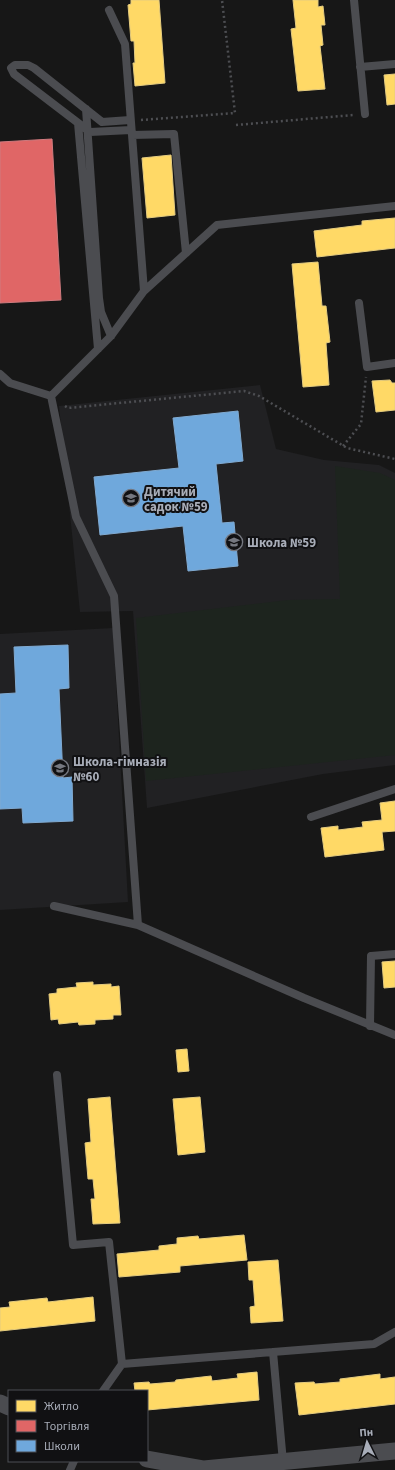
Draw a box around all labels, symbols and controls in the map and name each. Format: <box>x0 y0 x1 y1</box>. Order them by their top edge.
place label: Дитячий садок №59 <box>144 483 208 516</box>
school or university icon: Дитячий садок №59 <box>121 488 141 508</box>
school or university icon: Школа №59 <box>224 532 244 552</box>
place label: Школа №59 <box>247 534 316 552</box>
place label: Школа-гімназія №60 <box>73 753 167 786</box>
school or university icon: Школа-гімназія №60 <box>50 758 70 778</box>
legend <box>8 1390 148 1462</box>
text: Житло <box>44 1398 79 1415</box>
text: Торгівля <box>44 1418 89 1435</box>
north arrow <box>347 1422 387 1462</box>
text: Пн <box>359 1424 374 1441</box>
text: Школи <box>44 1438 80 1455</box>

